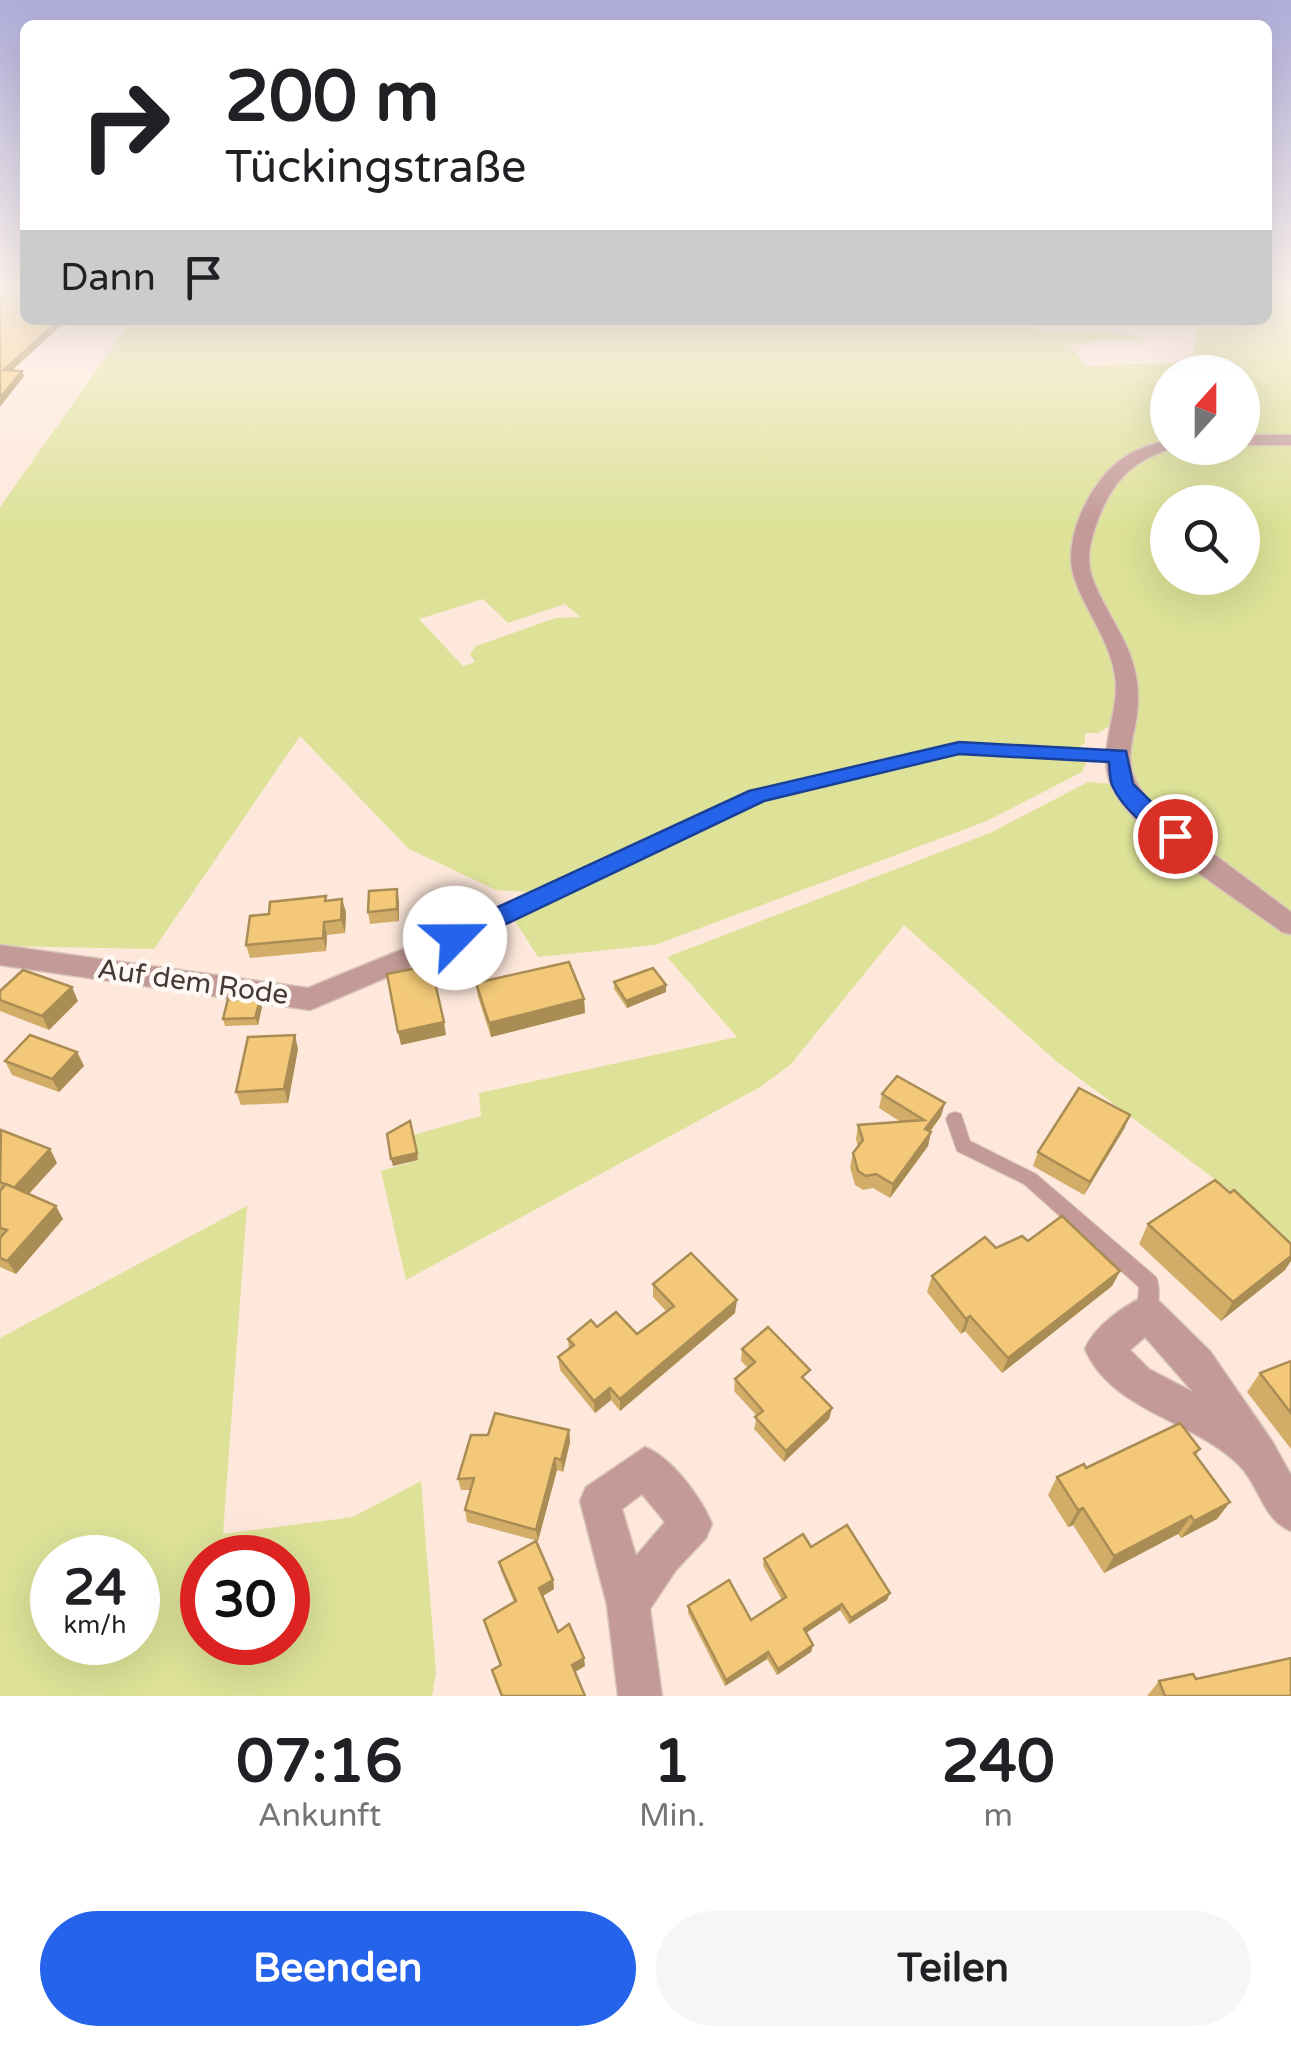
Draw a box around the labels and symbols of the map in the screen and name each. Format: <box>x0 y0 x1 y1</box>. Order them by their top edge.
north arrow <box>1150 355 1260 465</box>
pin <box>1133 794 1218 879</box>
position arrow <box>403 886 507 990</box>
street label: Auf dem Rode <box>95 952 291 1012</box>
speed limit sign: 30 <box>180 1535 310 1665</box>

